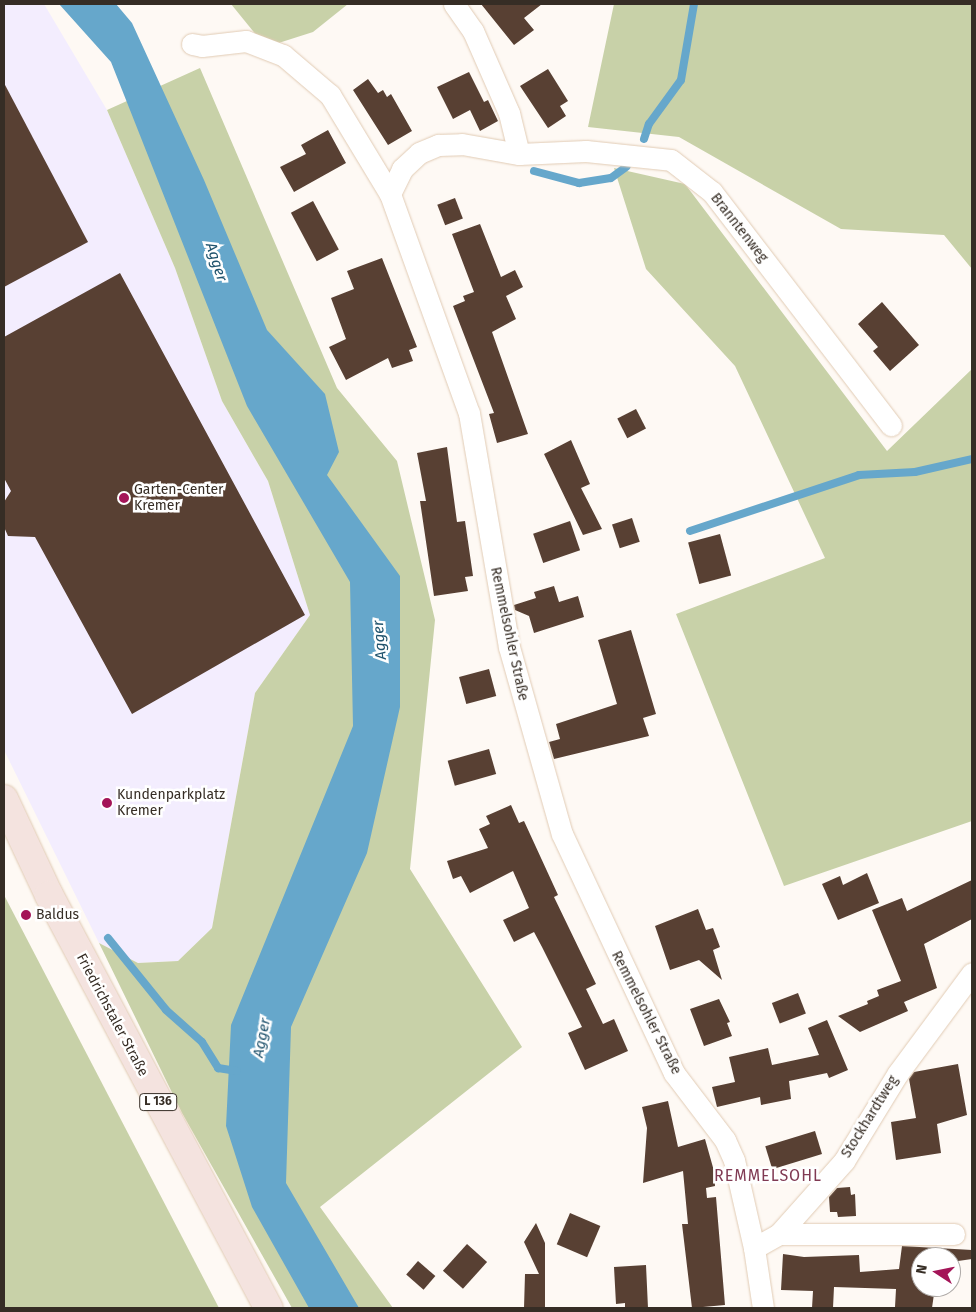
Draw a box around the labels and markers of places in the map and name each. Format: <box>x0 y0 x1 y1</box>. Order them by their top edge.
place label: Garten-Center Kremer <box>134 482 223 514</box>
marker: Garten-Center Kremer <box>118 492 130 504</box>
place label: Kundenparkplatz Kremer <box>117 787 225 820</box>
marker: Kundenparkplatz Kremer <box>101 797 113 809</box>
place label: Baldus <box>36 907 79 923</box>
marker: Baldus <box>20 909 32 921</box>

